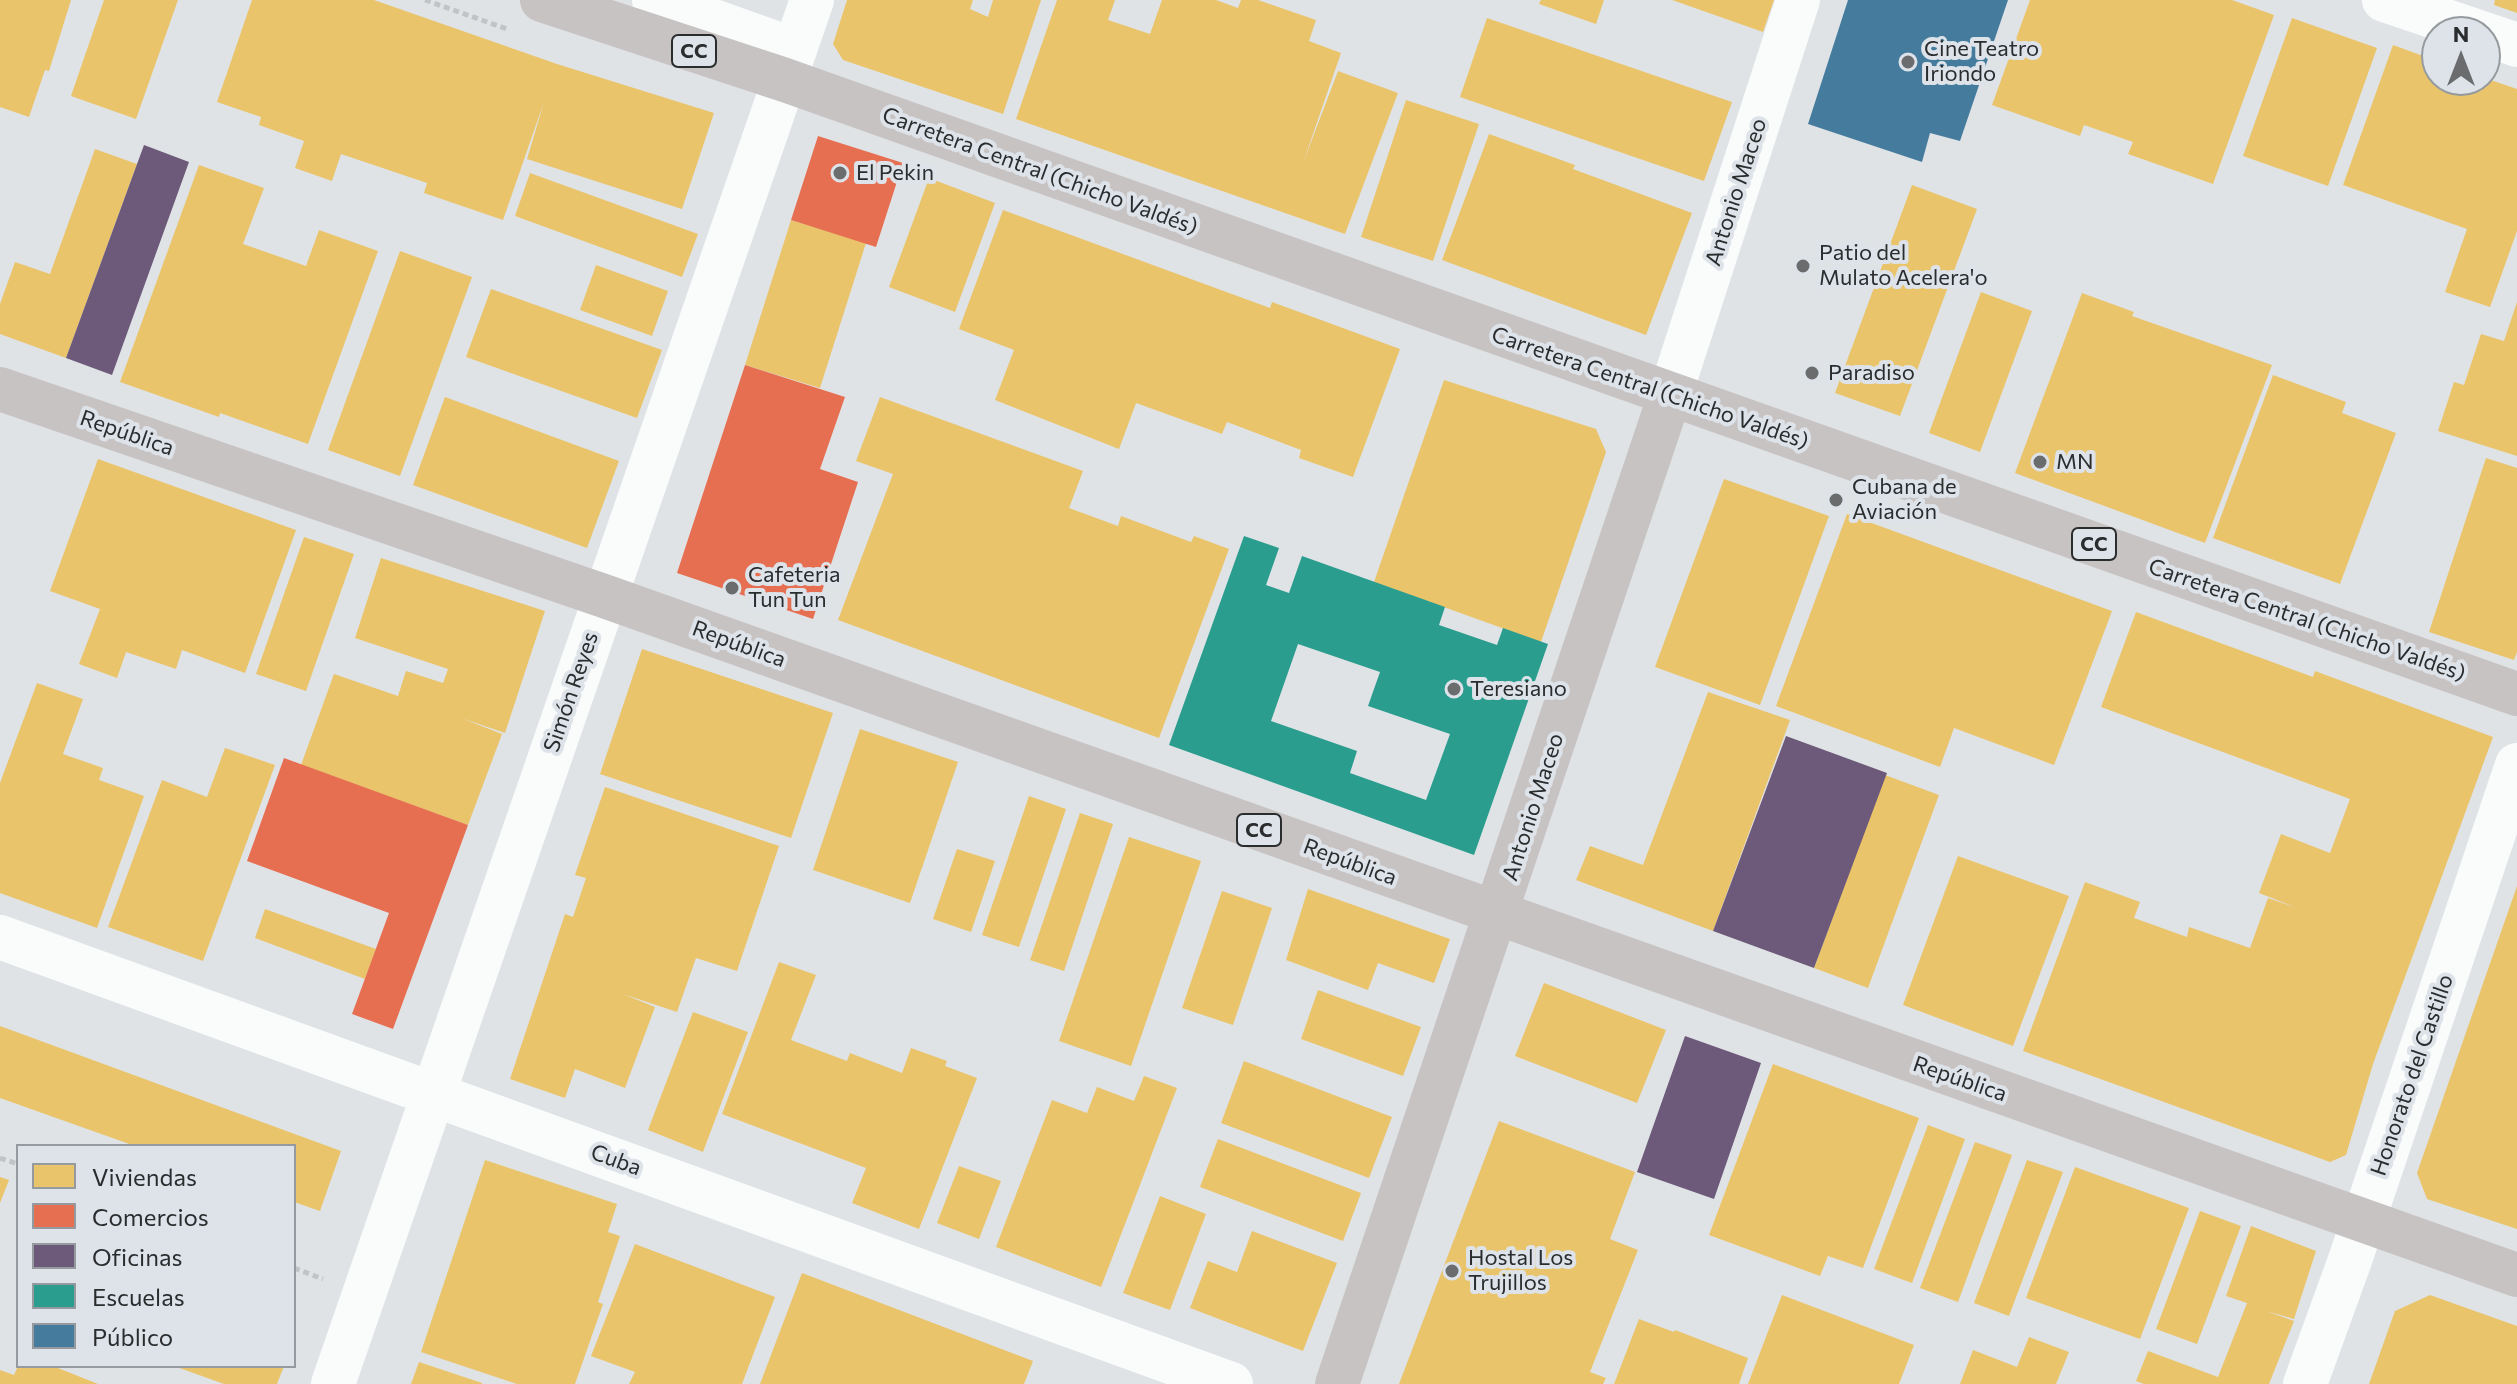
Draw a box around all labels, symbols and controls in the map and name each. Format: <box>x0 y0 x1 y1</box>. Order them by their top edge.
north arrow <box>2421 16 2501 96</box>
text: N <box>2453 20 2469 47</box>
road number: CC <box>672 35 716 67</box>
place label: Cine Teatro Iriondo <box>1924 36 2039 88</box>
marker: Cine Teatro Iriondo <box>1899 53 1917 71</box>
street label: Carretera Central (Chicho Valdés) <box>879 102 1201 240</box>
street label: Antonio Maceo <box>1700 115 1772 269</box>
place label: El Pekin <box>856 160 934 186</box>
marker: El Pekin <box>831 164 849 182</box>
place label: Patio del Mulato Acelera'o <box>1819 240 1988 292</box>
marker: Patio del Mulato Acelera'o <box>1794 257 1812 275</box>
street label: Carretera Central (Chicho Valdés) <box>1488 321 1812 455</box>
place label: Paradiso <box>1828 360 1915 386</box>
marker: Paradiso <box>1803 364 1821 382</box>
street label: República <box>77 405 177 461</box>
place label: MN <box>2056 449 2094 475</box>
marker: MN <box>2031 453 2049 471</box>
place label: Cubana de Aviación <box>1852 474 1957 526</box>
marker: Cubana de Aviación <box>1827 491 1845 509</box>
road number: CC <box>2072 528 2116 560</box>
street label: Carretera Central (Chicho Valdés) <box>2145 553 2469 687</box>
place label: Cafeteria Tun Tun <box>748 562 841 614</box>
marker: Cafeteria Tun Tun <box>723 579 741 597</box>
street label: República <box>689 615 789 673</box>
street label: Simón Reyes <box>538 628 604 756</box>
place label: Teresiano <box>1470 676 1567 702</box>
marker: Teresiano <box>1445 680 1463 698</box>
street label: Antonio Maceo <box>1497 730 1569 884</box>
road number: CC <box>1237 814 1281 846</box>
street label: República <box>1300 833 1400 891</box>
street label: Honorato del Castillo <box>2365 971 2459 1179</box>
street label: República <box>1910 1051 2010 1107</box>
street label: Cuba <box>587 1139 645 1181</box>
legend <box>16 1144 296 1368</box>
text: Viviendas <box>92 1162 197 1191</box>
text: Comercios <box>92 1202 209 1231</box>
text: Oficinas <box>92 1242 183 1271</box>
place label: Hostal Los Trujillos <box>1468 1245 1573 1296</box>
marker: Hostal Los Trujillos <box>1443 1262 1461 1280</box>
text: Escuelas <box>92 1282 185 1311</box>
text: Público <box>92 1322 173 1351</box>

